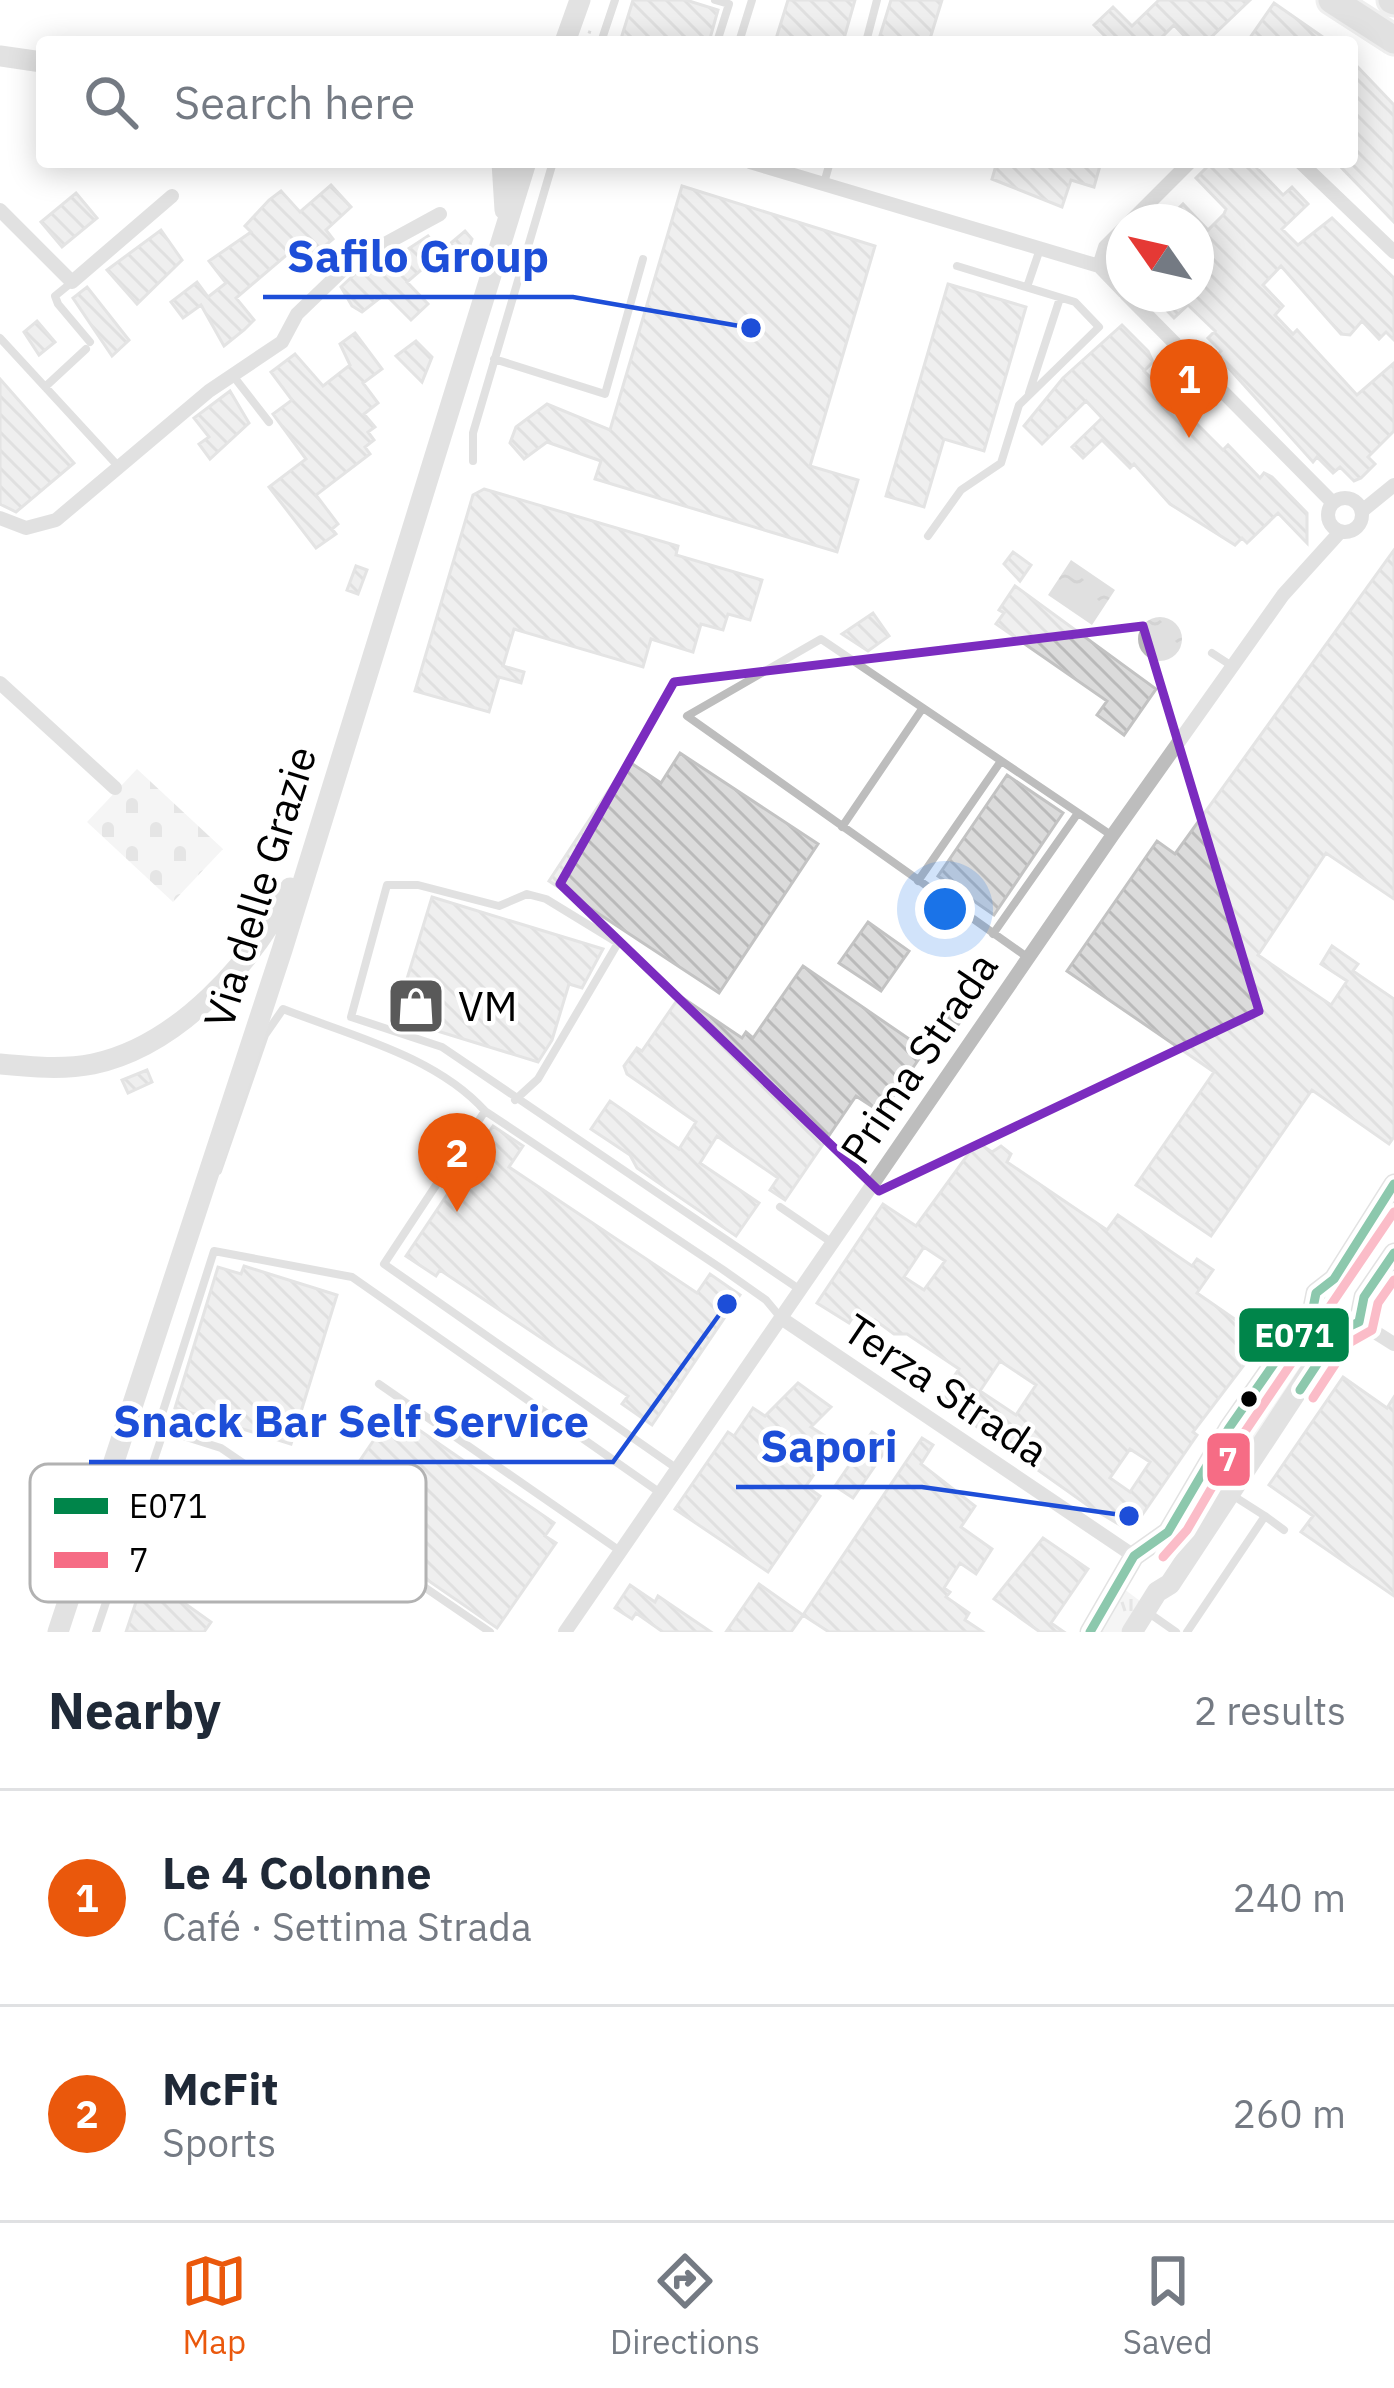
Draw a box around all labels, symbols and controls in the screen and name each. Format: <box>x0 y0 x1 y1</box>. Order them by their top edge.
search box <box>36 36 1358 168</box>
icon: search <box>78 69 144 135</box>
text: Search here <box>174 73 415 131</box>
north arrow <box>1106 204 1214 312</box>
callout: Safilo Group <box>263 216 573 297</box>
text: Safilo Group <box>287 226 549 284</box>
pin: 1 <box>1150 339 1228 438</box>
street label: Via delle Grazie <box>191 739 328 1034</box>
your location <box>915 879 975 939</box>
street label: Prima Strada <box>828 941 1009 1174</box>
shop icon: VM <box>385 975 447 1037</box>
place label: VM <box>458 978 518 1033</box>
pin: 2 <box>418 1113 496 1212</box>
street label: Terza Strada <box>833 1301 1059 1478</box>
line badge: E071 <box>1237 1306 1351 1364</box>
text: E071 <box>1254 1313 1334 1356</box>
callout: Snack Bar Self Service <box>89 1381 613 1462</box>
unlabelled marker <box>1238 1388 1260 1410</box>
text: Snack Bar Self Service <box>113 1391 589 1449</box>
callout: Sapori <box>736 1406 922 1487</box>
text: Sapori <box>760 1416 898 1474</box>
line badge: 7 <box>1205 1431 1252 1488</box>
text: 7 <box>1218 1437 1238 1480</box>
legend <box>30 1464 426 1602</box>
text: E071 <box>129 1484 208 1527</box>
text: 7 <box>129 1538 149 1581</box>
text: Nearby <box>48 1677 221 1743</box>
text: 2 results <box>1194 1685 1346 1736</box>
text: Le 4 Colonne <box>162 1843 432 1901</box>
text: 1 <box>75 1872 99 1923</box>
text: 240 m <box>1233 1872 1346 1923</box>
text: Café · Settima Strada <box>162 1901 532 1952</box>
text: McFit <box>162 2059 279 2117</box>
text: 2 <box>75 2088 99 2139</box>
text: 260 m <box>1233 2088 1346 2139</box>
text: Sports <box>162 2117 276 2168</box>
tab: Map <box>181 2248 247 2363</box>
tab: Directions <box>610 2248 760 2363</box>
tab: Saved <box>1123 2248 1213 2363</box>

